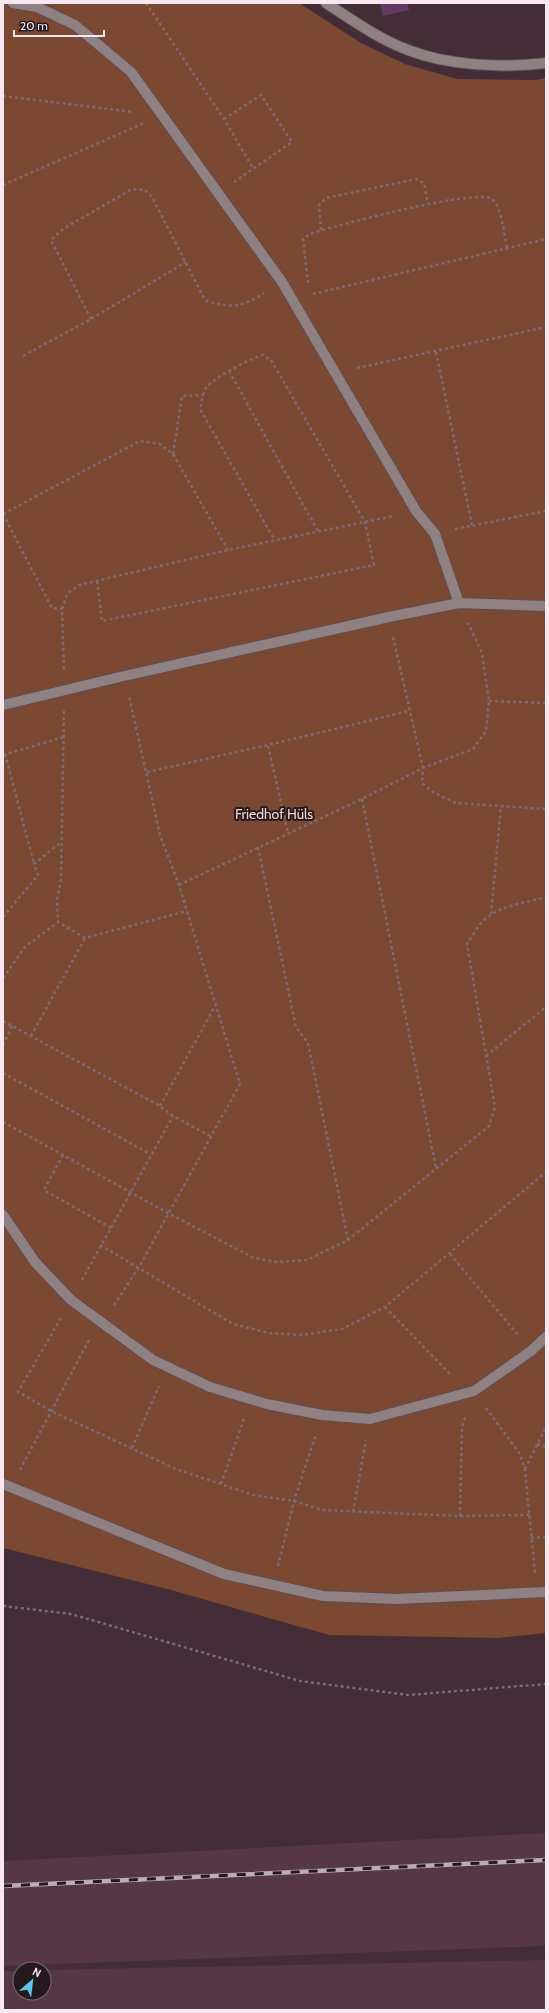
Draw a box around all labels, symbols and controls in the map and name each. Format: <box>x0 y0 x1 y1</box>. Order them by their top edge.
scale bar <box>14 12 104 38</box>
text: 20 m <box>20 18 48 33</box>
park label: Friedhof Hüls <box>235 805 313 823</box>
north arrow <box>12 1961 52 2001</box>
text: N <box>30 1964 43 1980</box>

